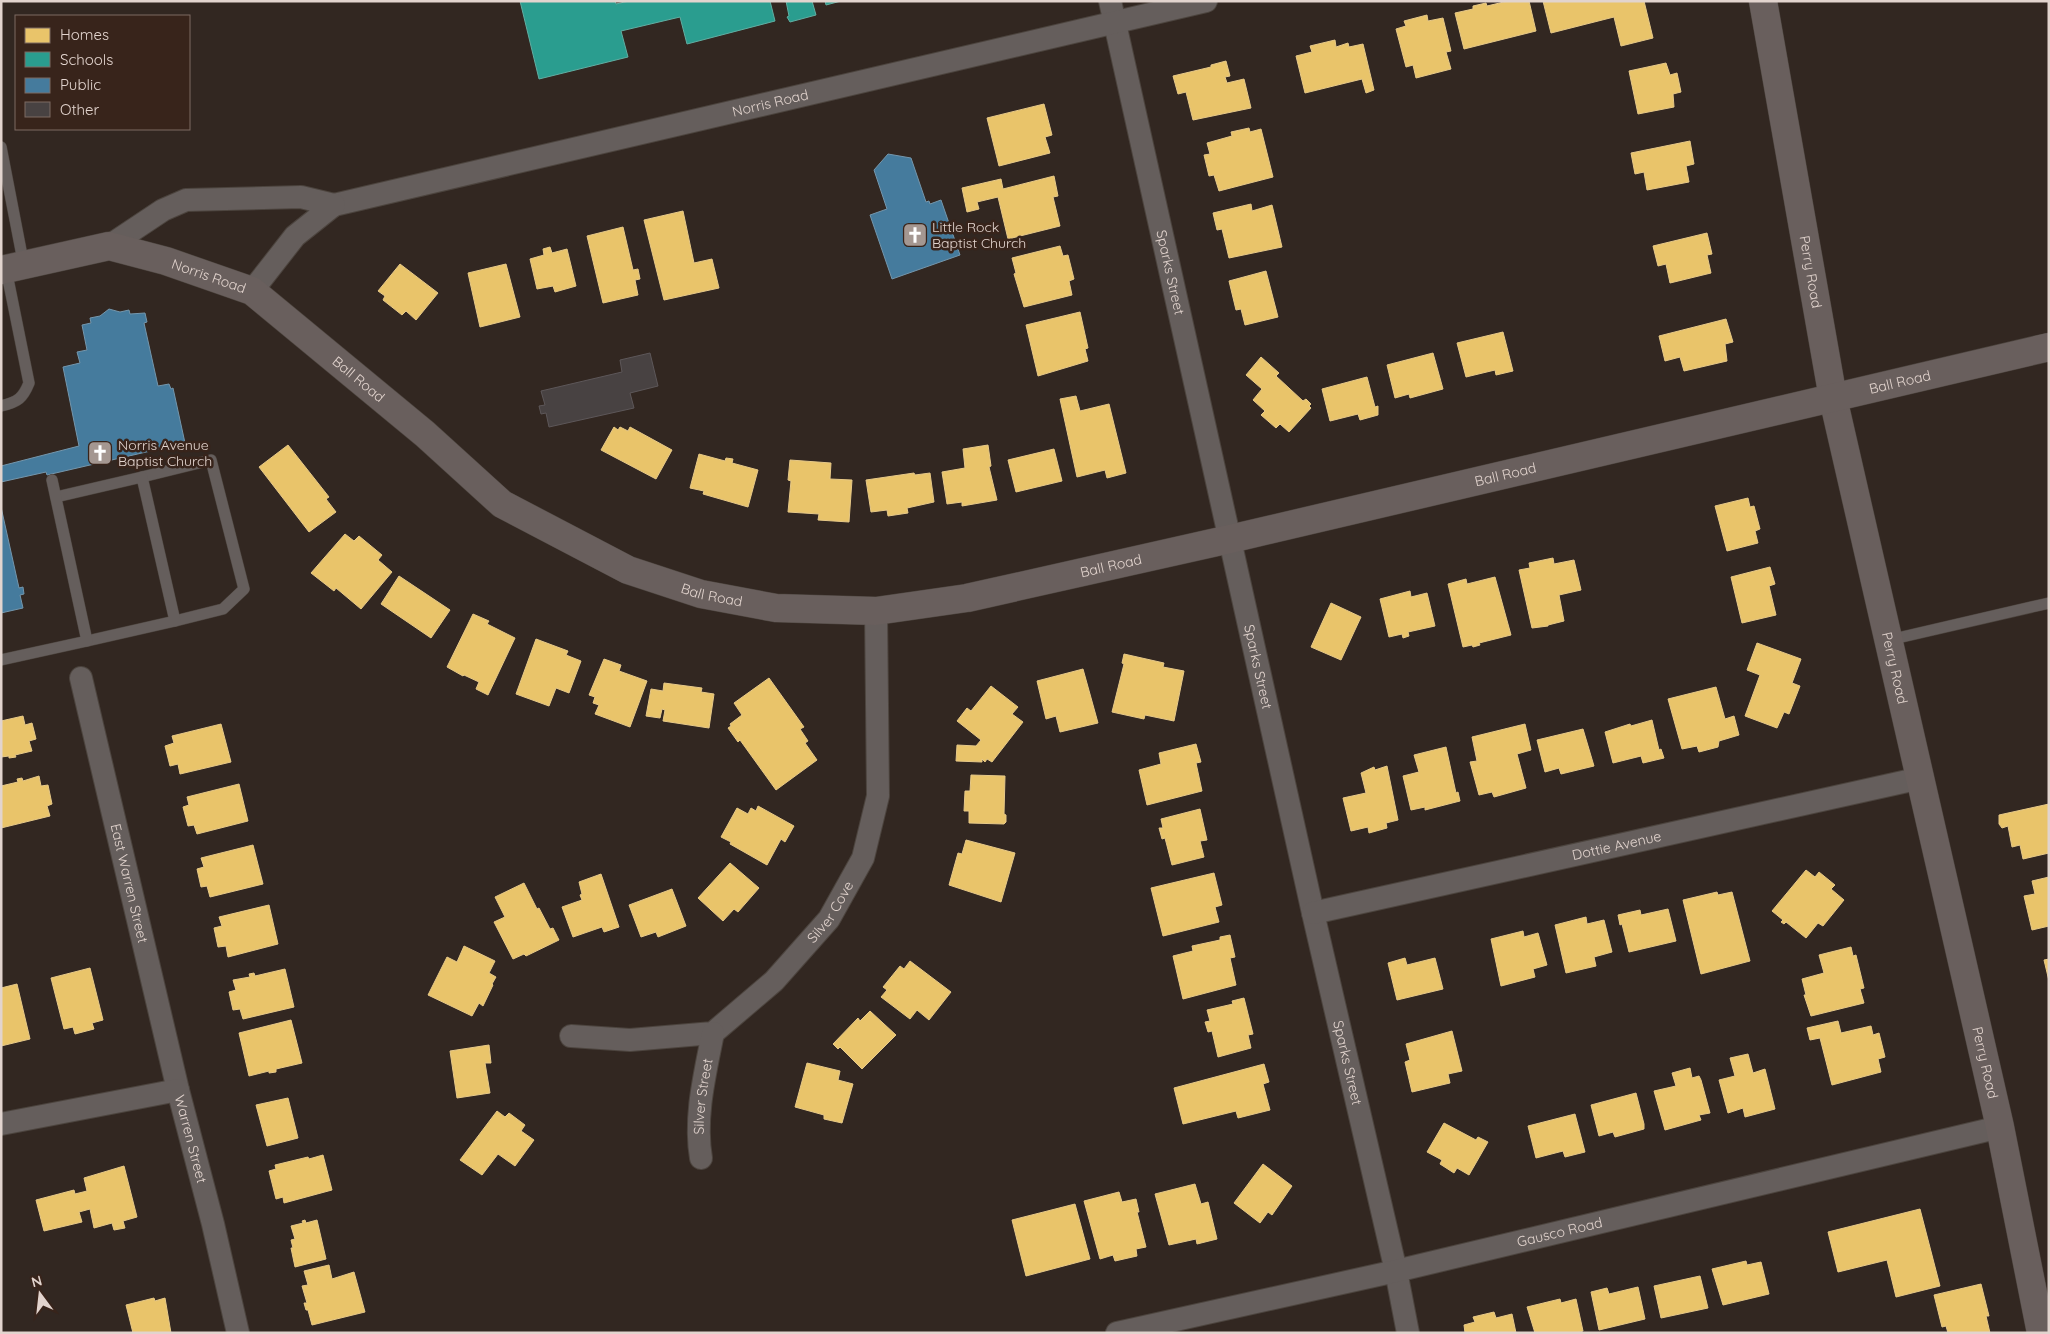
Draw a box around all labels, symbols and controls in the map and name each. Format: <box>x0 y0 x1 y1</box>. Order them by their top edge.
legend <box>15 15 190 130</box>
text: Homes <box>60 25 109 44</box>
text: Schools <box>60 50 113 69</box>
text: Public <box>60 75 101 94</box>
street label: Norris Road <box>730 85 810 121</box>
text: Other <box>60 100 100 119</box>
place label: Little Rock Baptist Church <box>932 218 1026 252</box>
church icon: Little Rock Baptist Church <box>902 222 928 248</box>
street label: Sparks Street <box>1152 228 1189 317</box>
street label: Perry Road <box>1796 234 1826 310</box>
street label: Norris Road <box>169 255 248 297</box>
street label: Ball Road <box>329 352 389 406</box>
street label: Ball Road <box>1867 366 1932 398</box>
place label: Norris Avenue Baptist Church <box>118 436 212 470</box>
church icon: Norris Avenue Baptist Church <box>87 440 113 466</box>
street label: Ball Road <box>1473 459 1538 490</box>
street label: Ball Road <box>1078 550 1143 581</box>
street label: Ball Road <box>679 579 744 611</box>
street label: Sparks Street <box>1240 623 1276 711</box>
street label: Perry Road <box>1878 630 1912 706</box>
street label: East Warren Street <box>107 822 152 945</box>
street label: Dottie Avenue <box>1570 827 1663 864</box>
street label: Silver Cove <box>803 878 857 947</box>
street label: Sparks Street <box>1329 1019 1366 1107</box>
street label: Perry Road <box>1968 1025 2002 1100</box>
street label: Silver Street <box>690 1057 717 1134</box>
street label: Warren Street <box>171 1093 211 1185</box>
street label: Gausco Road <box>1515 1213 1604 1251</box>
north arrow <box>15 1269 65 1319</box>
text: N <box>29 1271 44 1291</box>

